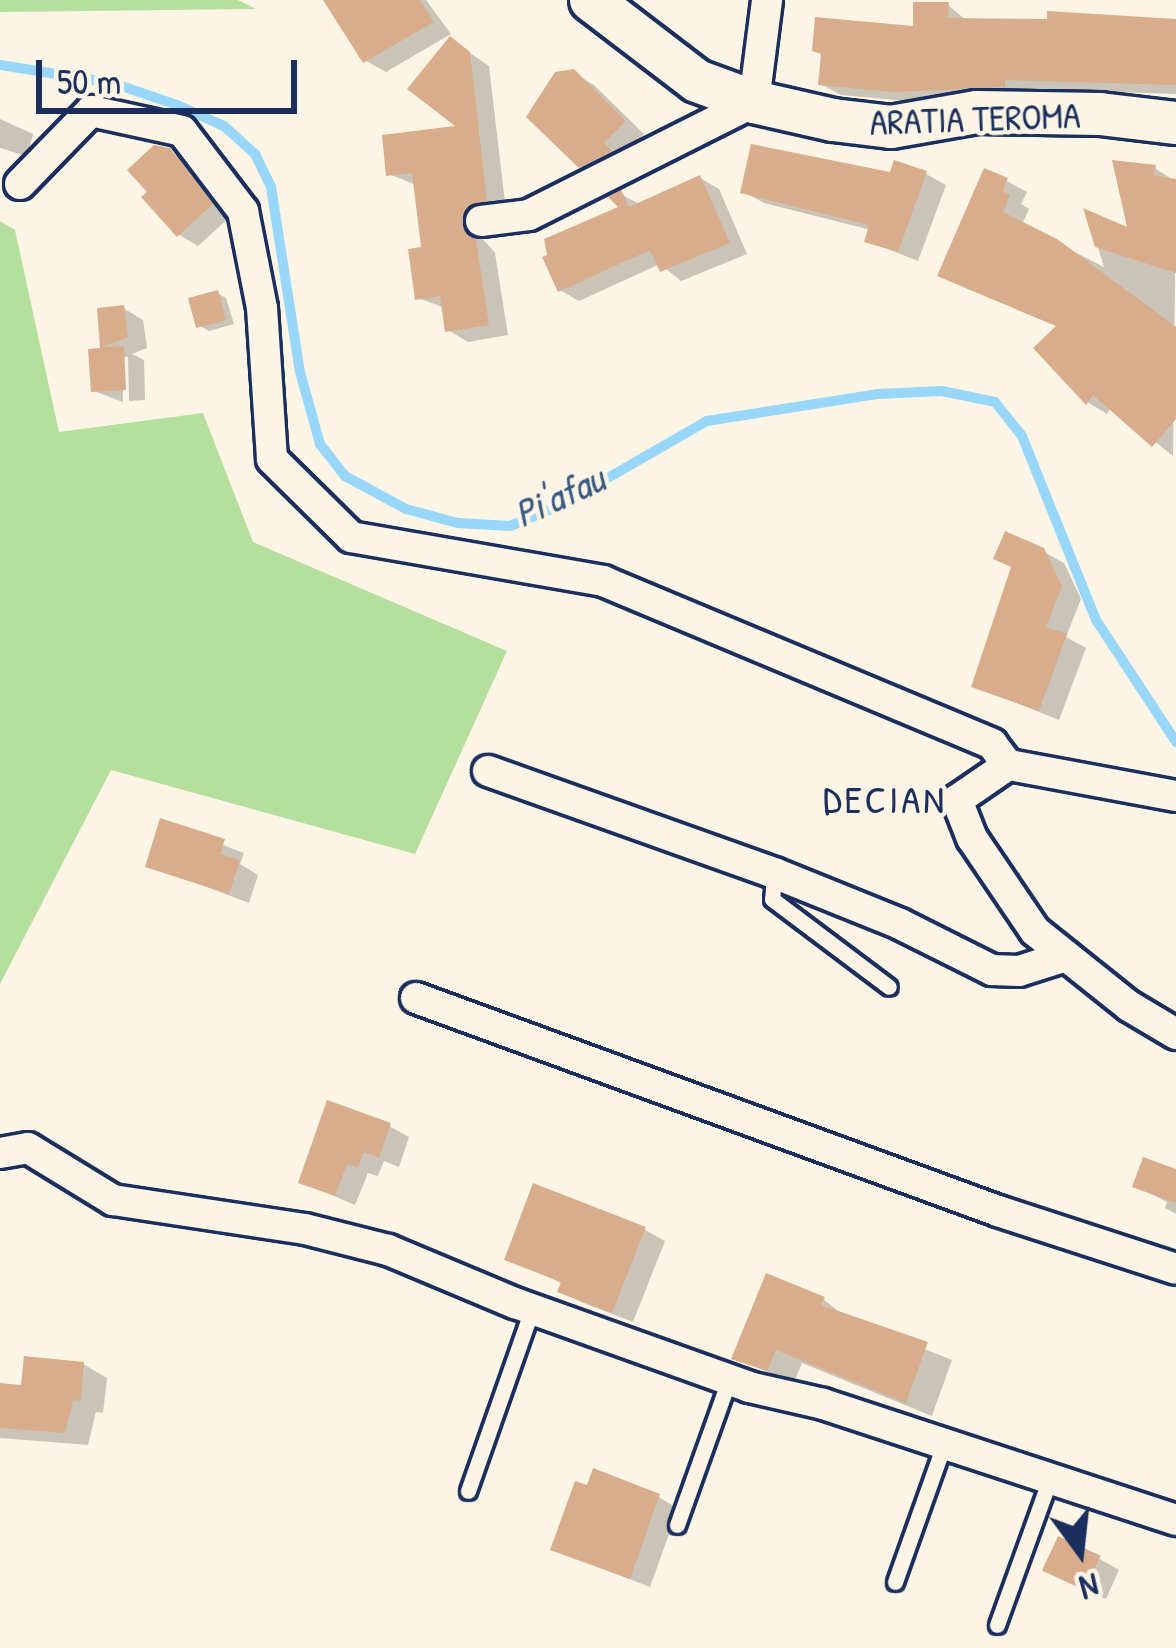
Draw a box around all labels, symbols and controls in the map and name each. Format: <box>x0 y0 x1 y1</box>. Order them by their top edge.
scale bar <box>42 36 303 110</box>
text: 50 m <box>57 56 121 105</box>
street label: ARATIA TEROMA <box>869 93 1081 143</box>
water label: Pi'afau <box>506 455 612 537</box>
district label: DECIAN <box>823 776 947 822</box>
north arrow <box>1020 1492 1140 1612</box>
text: N <box>1075 1563 1103 1610</box>

